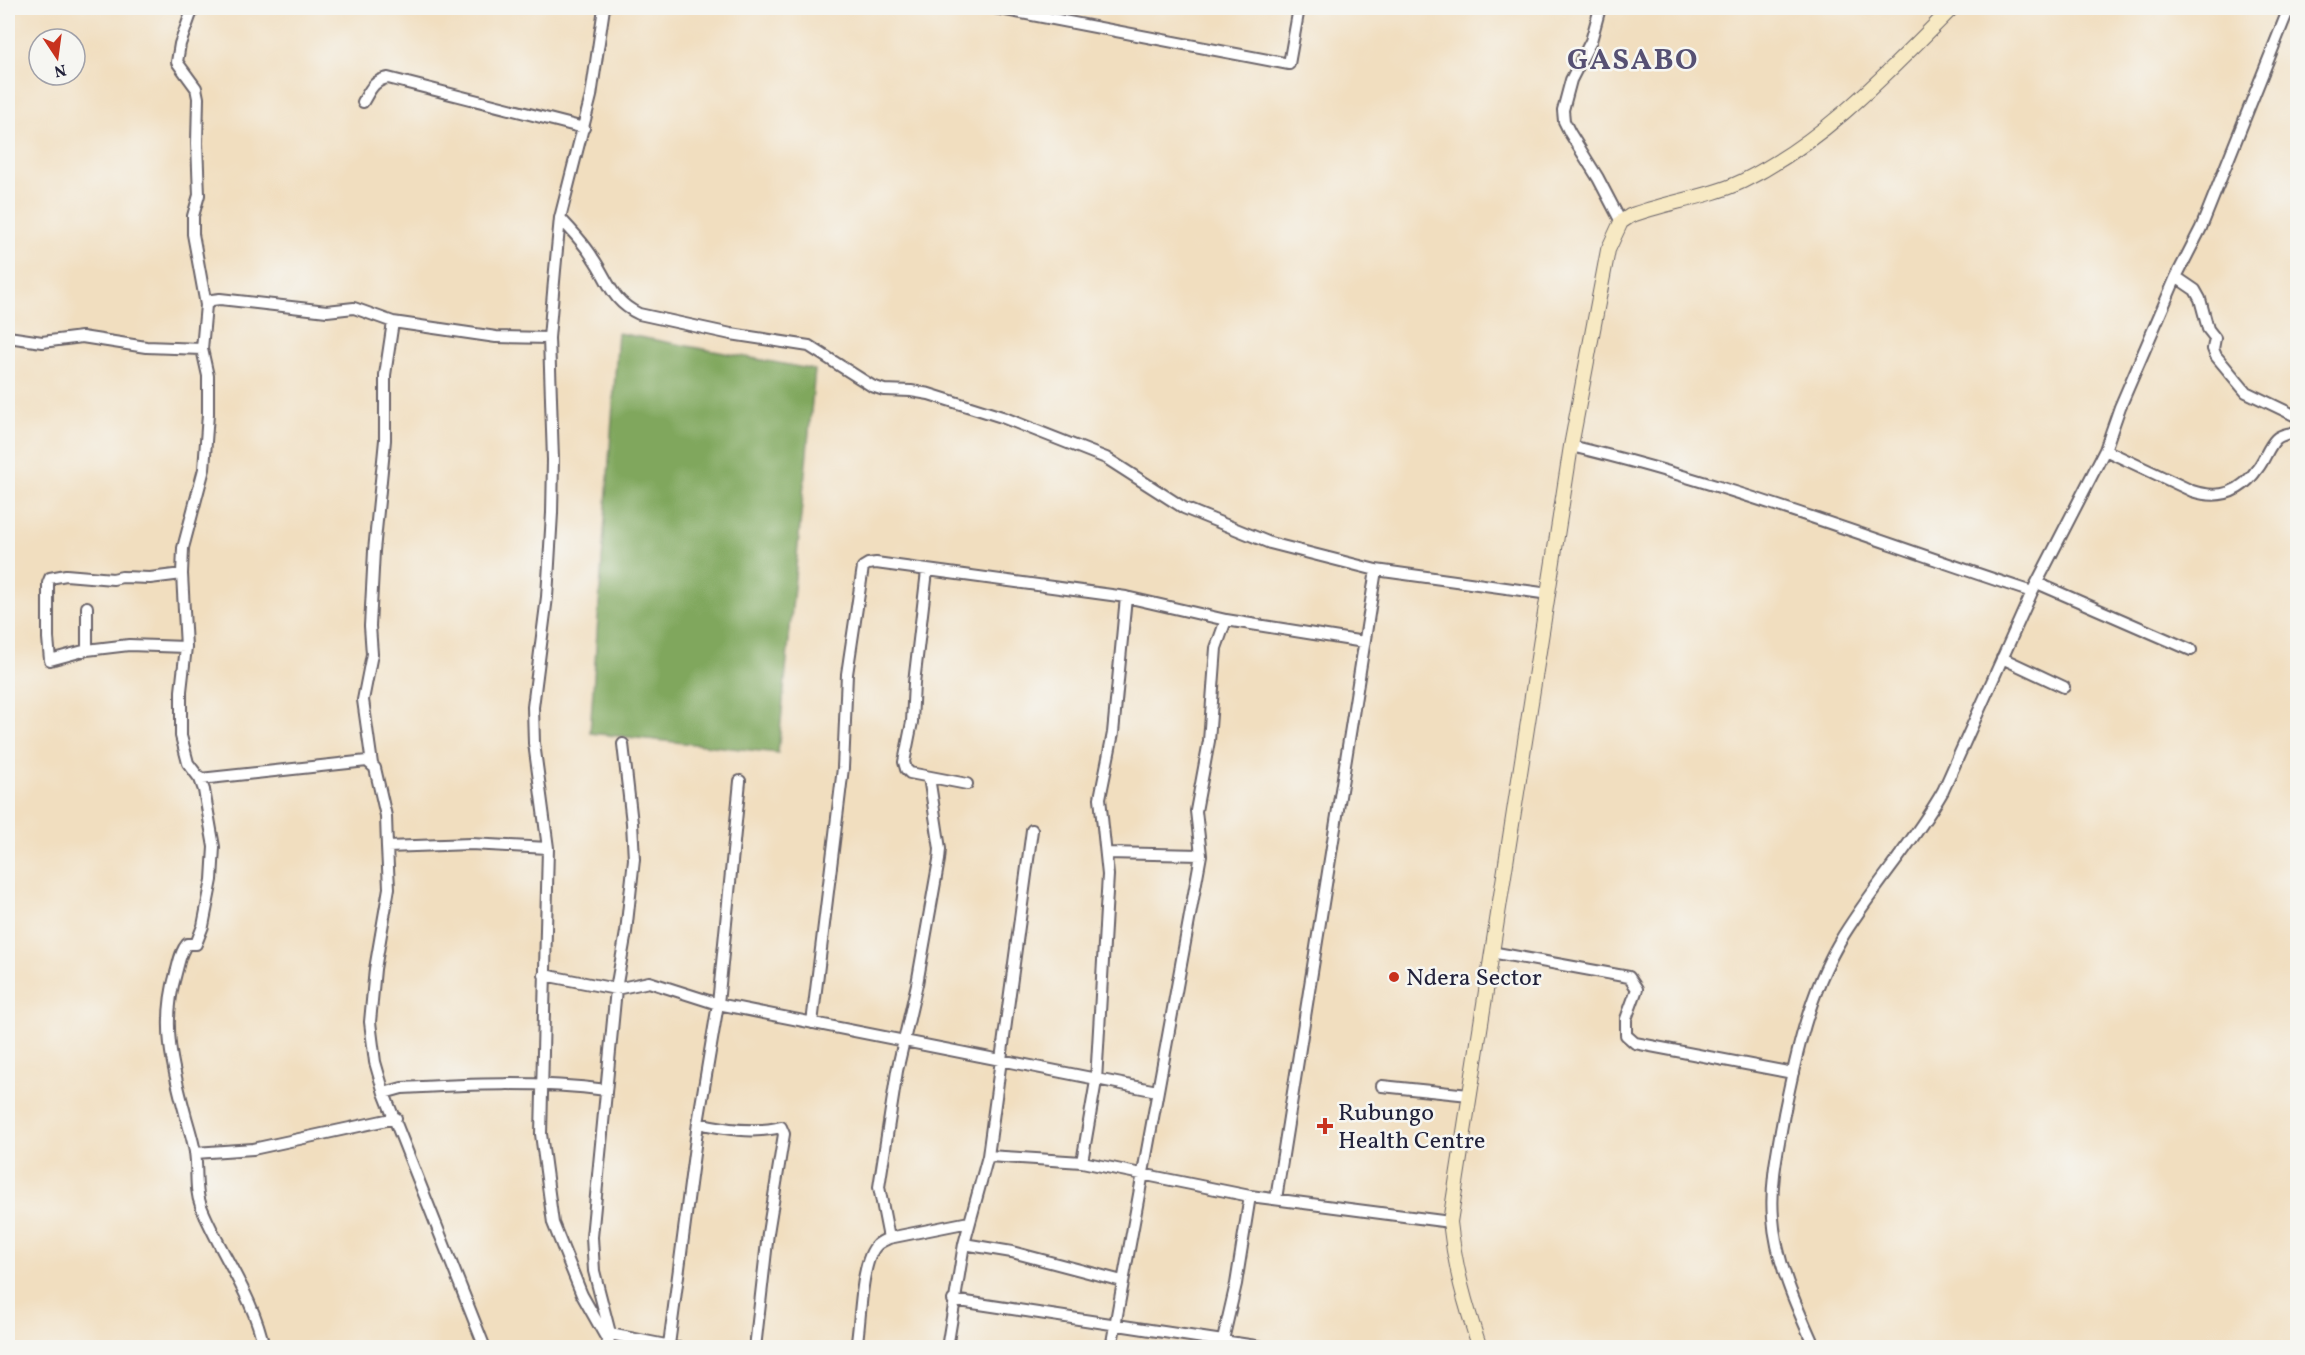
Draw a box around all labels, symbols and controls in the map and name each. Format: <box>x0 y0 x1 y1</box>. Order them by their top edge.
north arrow <box>27 27 87 87</box>
district label: GASABO <box>1567 40 1699 82</box>
text: N <box>51 58 68 82</box>
place label: Ndera Sector <box>1406 962 1542 996</box>
marker: Ndera Sector <box>1387 970 1401 984</box>
place label: Rubungo Health Centre <box>1338 1097 1485 1159</box>
marker: Rubungo Health Centre <box>1316 1117 1334 1135</box>

